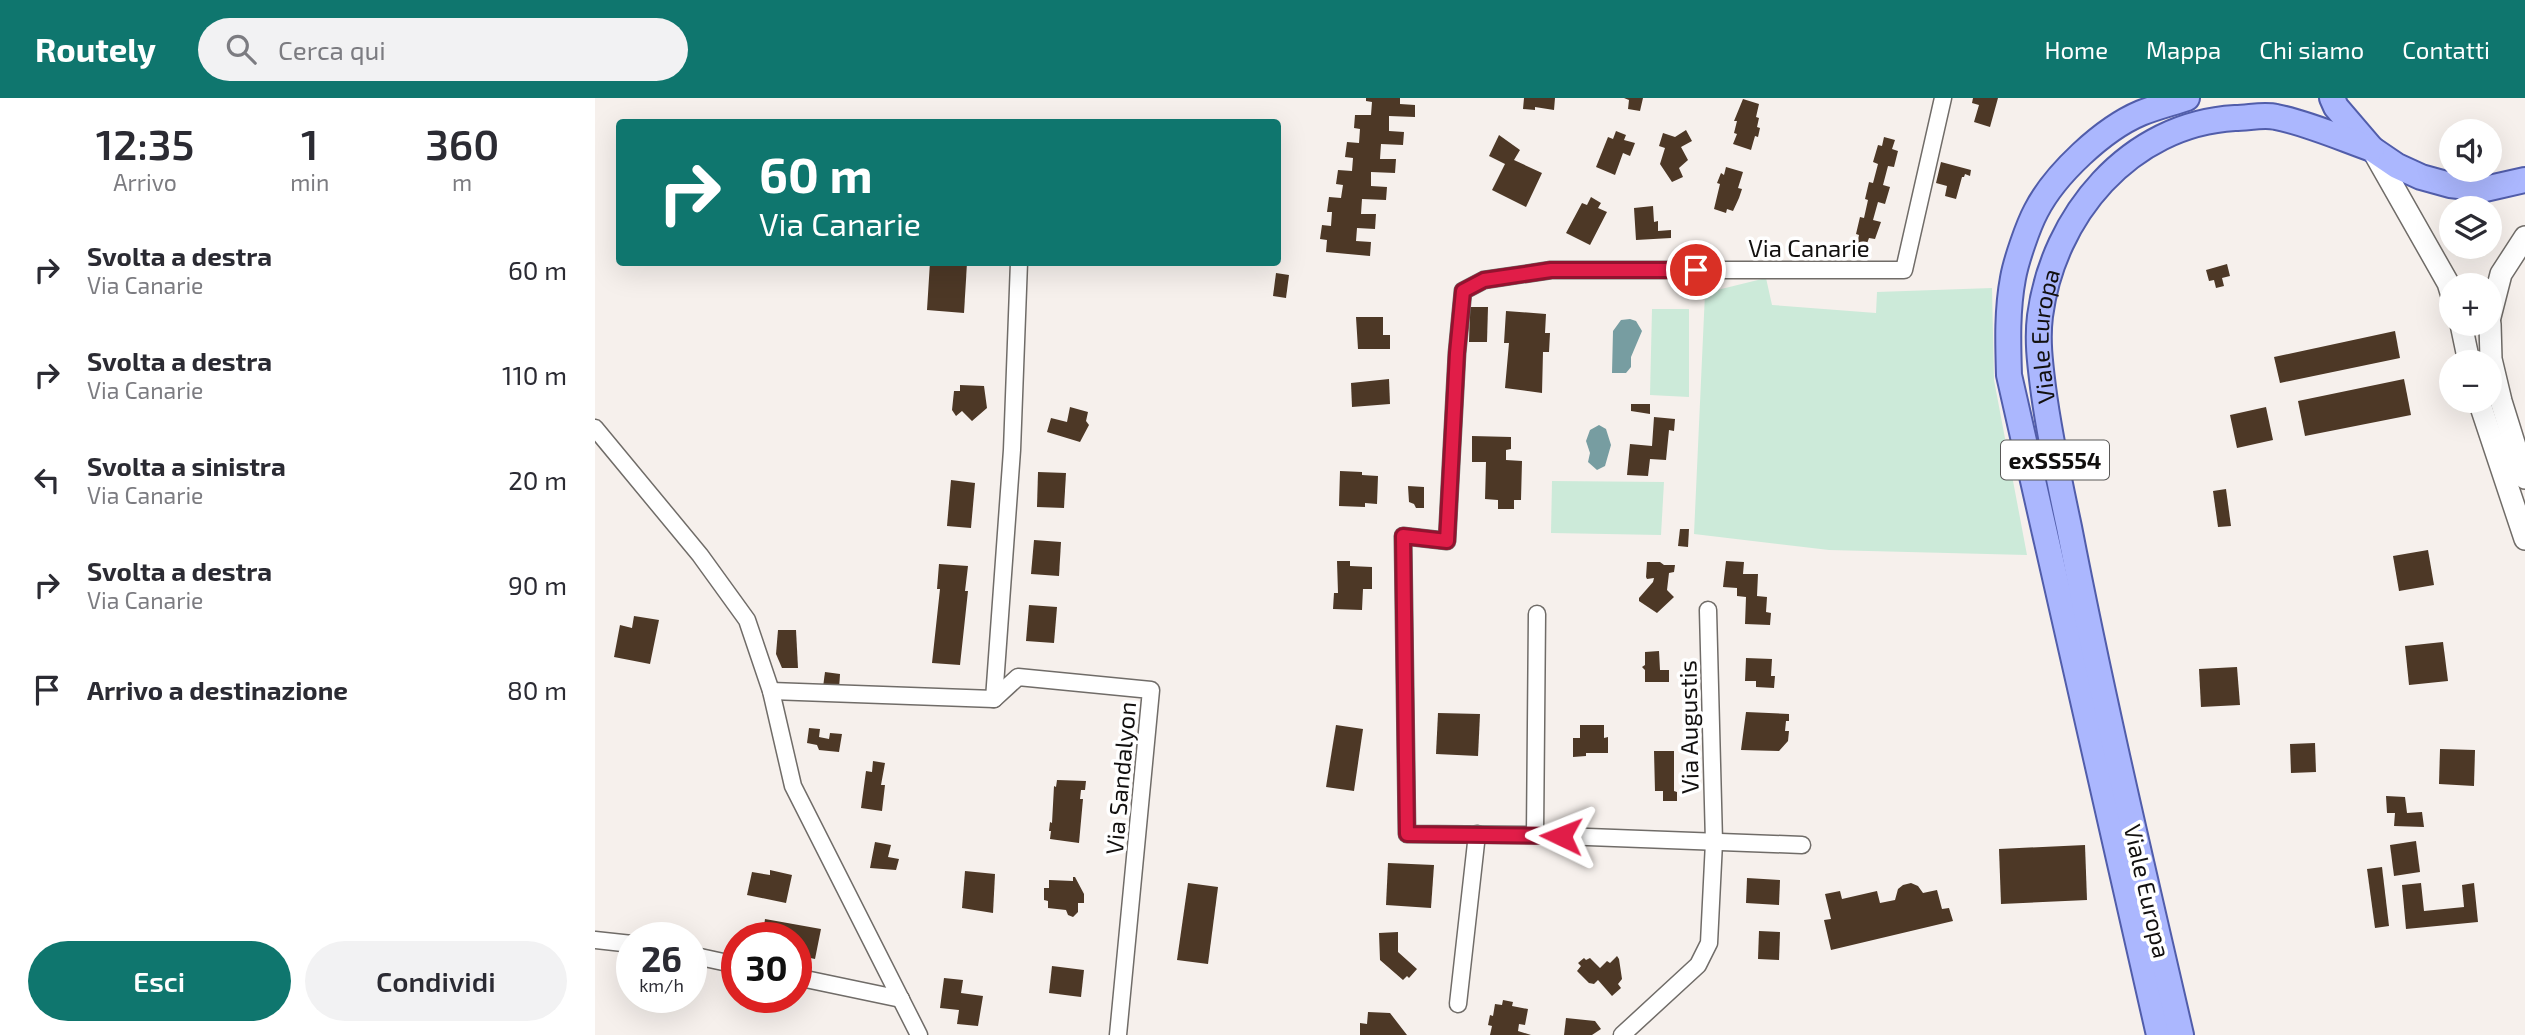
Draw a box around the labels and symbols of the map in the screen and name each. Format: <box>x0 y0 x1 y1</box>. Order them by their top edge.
street label: Via Canarie <box>1748 233 1870 262</box>
pin <box>1666 240 1726 300</box>
street label: Viale Europa <box>2024 265 2065 406</box>
road number: exSS554 <box>2001 440 2109 480</box>
street label: Via Augustis <box>1672 660 1704 794</box>
street label: Via Sandalyon <box>1099 700 1141 856</box>
position arrow <box>1524 799 1598 873</box>
street label: Viale Europa <box>2119 821 2177 961</box>
speed limit sign: 30 <box>721 922 812 1013</box>

